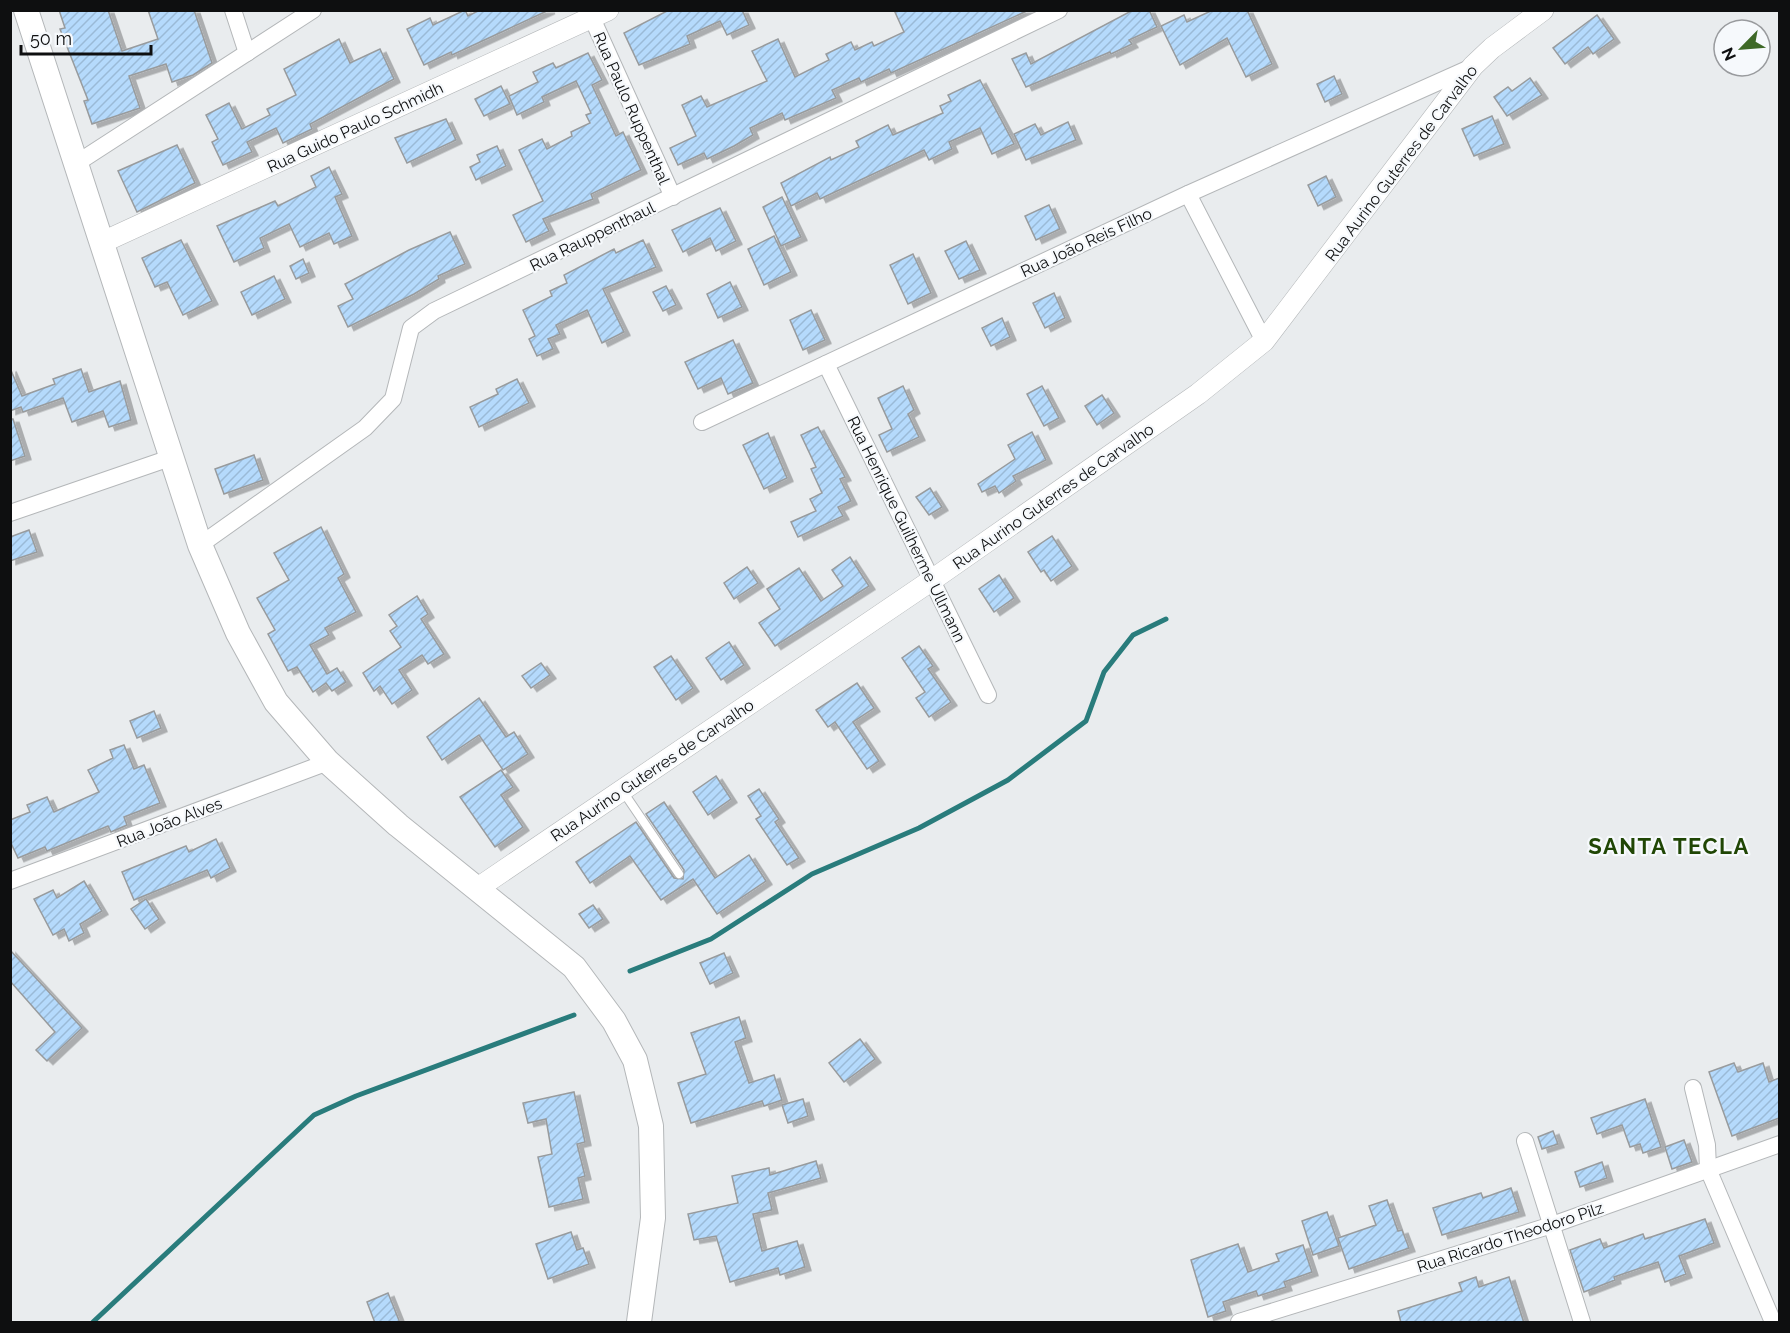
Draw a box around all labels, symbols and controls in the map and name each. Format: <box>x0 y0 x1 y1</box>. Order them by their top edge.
scale bar <box>21 18 152 56</box>
north arrow <box>1712 18 1772 78</box>
text: 50 m <box>30 28 72 49</box>
street label: Rua Paulo Ruppenthal <box>589 29 674 188</box>
text: N <box>1718 45 1740 64</box>
street label: Rua Aurino Guterres de Carvalho <box>1321 61 1482 265</box>
street label: Rua Guido Paulo Schmidh <box>264 78 446 177</box>
street label: Rua Rauppenthaul <box>527 198 658 275</box>
street label: Rua João Reis Filho <box>1018 204 1155 281</box>
street label: Rua Henrique Guilherme Ullmann <box>843 413 970 645</box>
street label: Rua Aurino Guterres de Carvalho <box>949 420 1157 573</box>
street label: Rua Aurino Guterres de Carvalho <box>547 695 758 846</box>
street label: Rua João Alves <box>114 794 225 851</box>
district label: SANTA TECLA <box>1588 833 1750 859</box>
street label: Rua Ricardo Theodoro Pilz <box>1415 1198 1606 1277</box>

